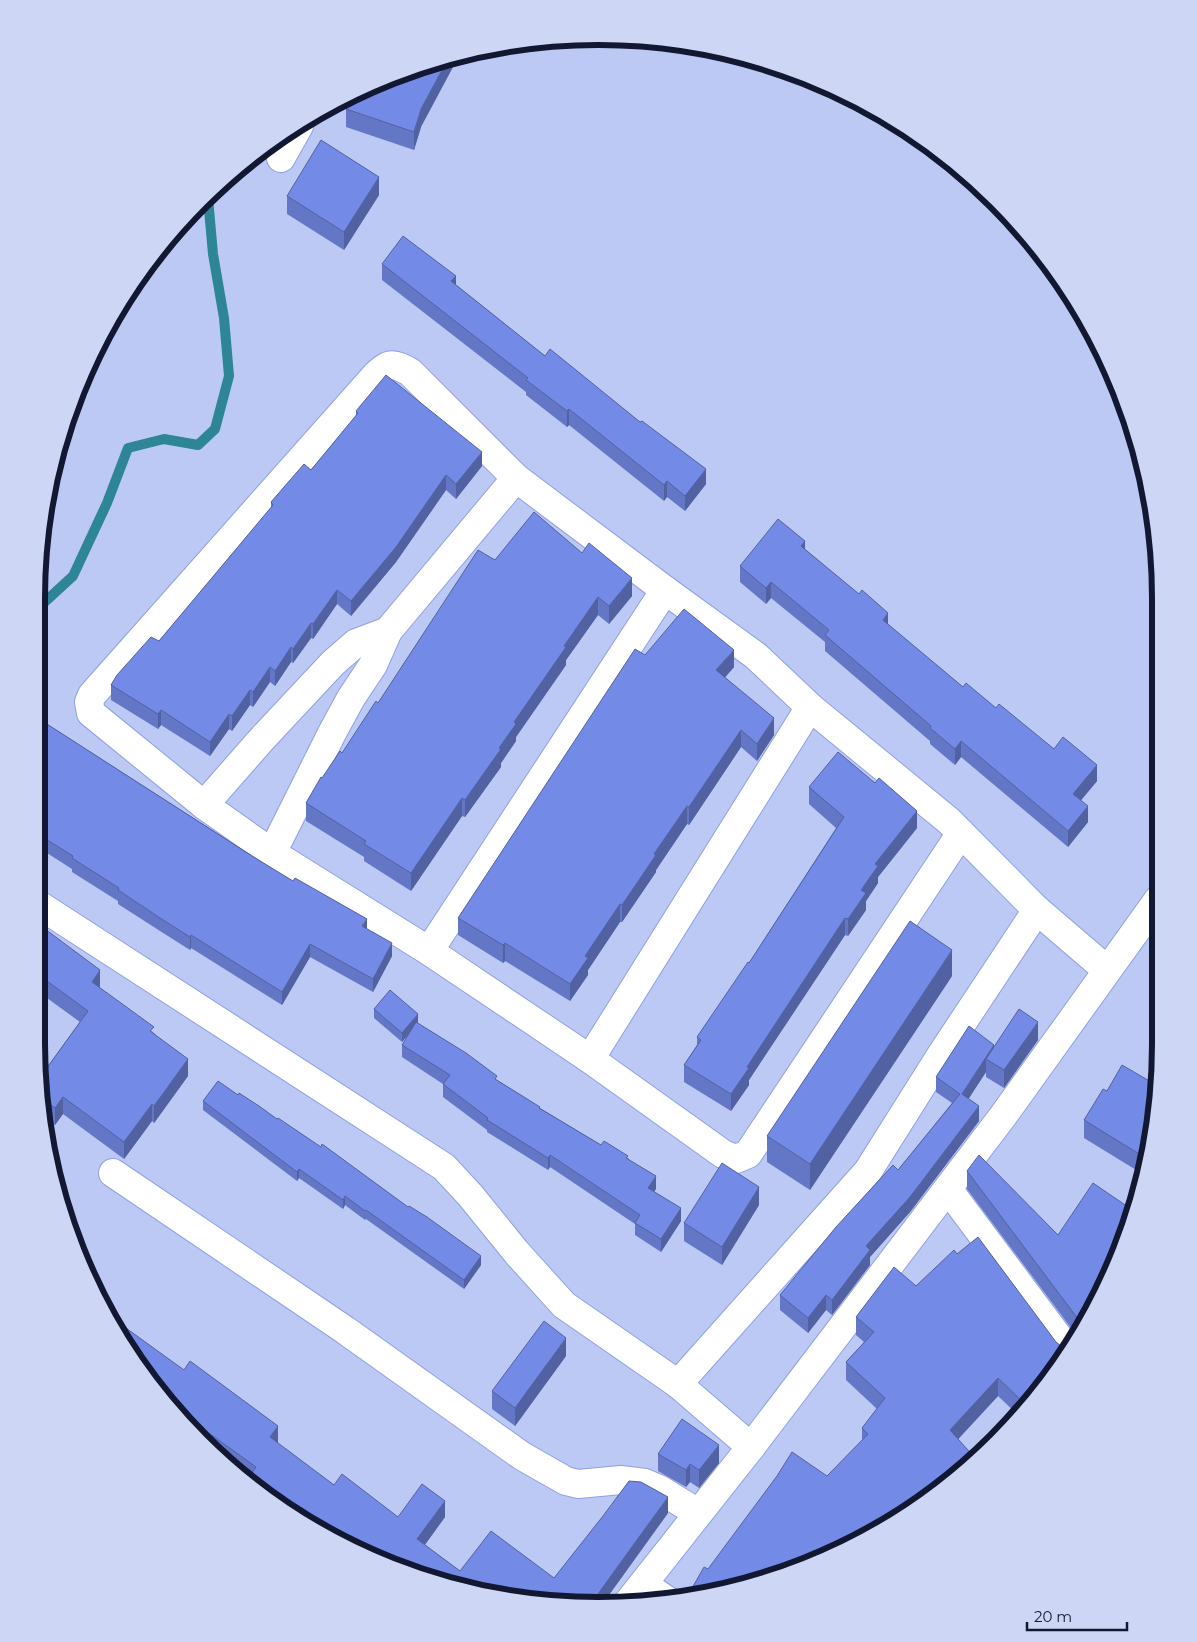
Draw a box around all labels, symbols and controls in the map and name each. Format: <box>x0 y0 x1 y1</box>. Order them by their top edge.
scale bar <box>1027 1600 1127 1632</box>
text: 20 m <box>1034 1607 1072 1626</box>

